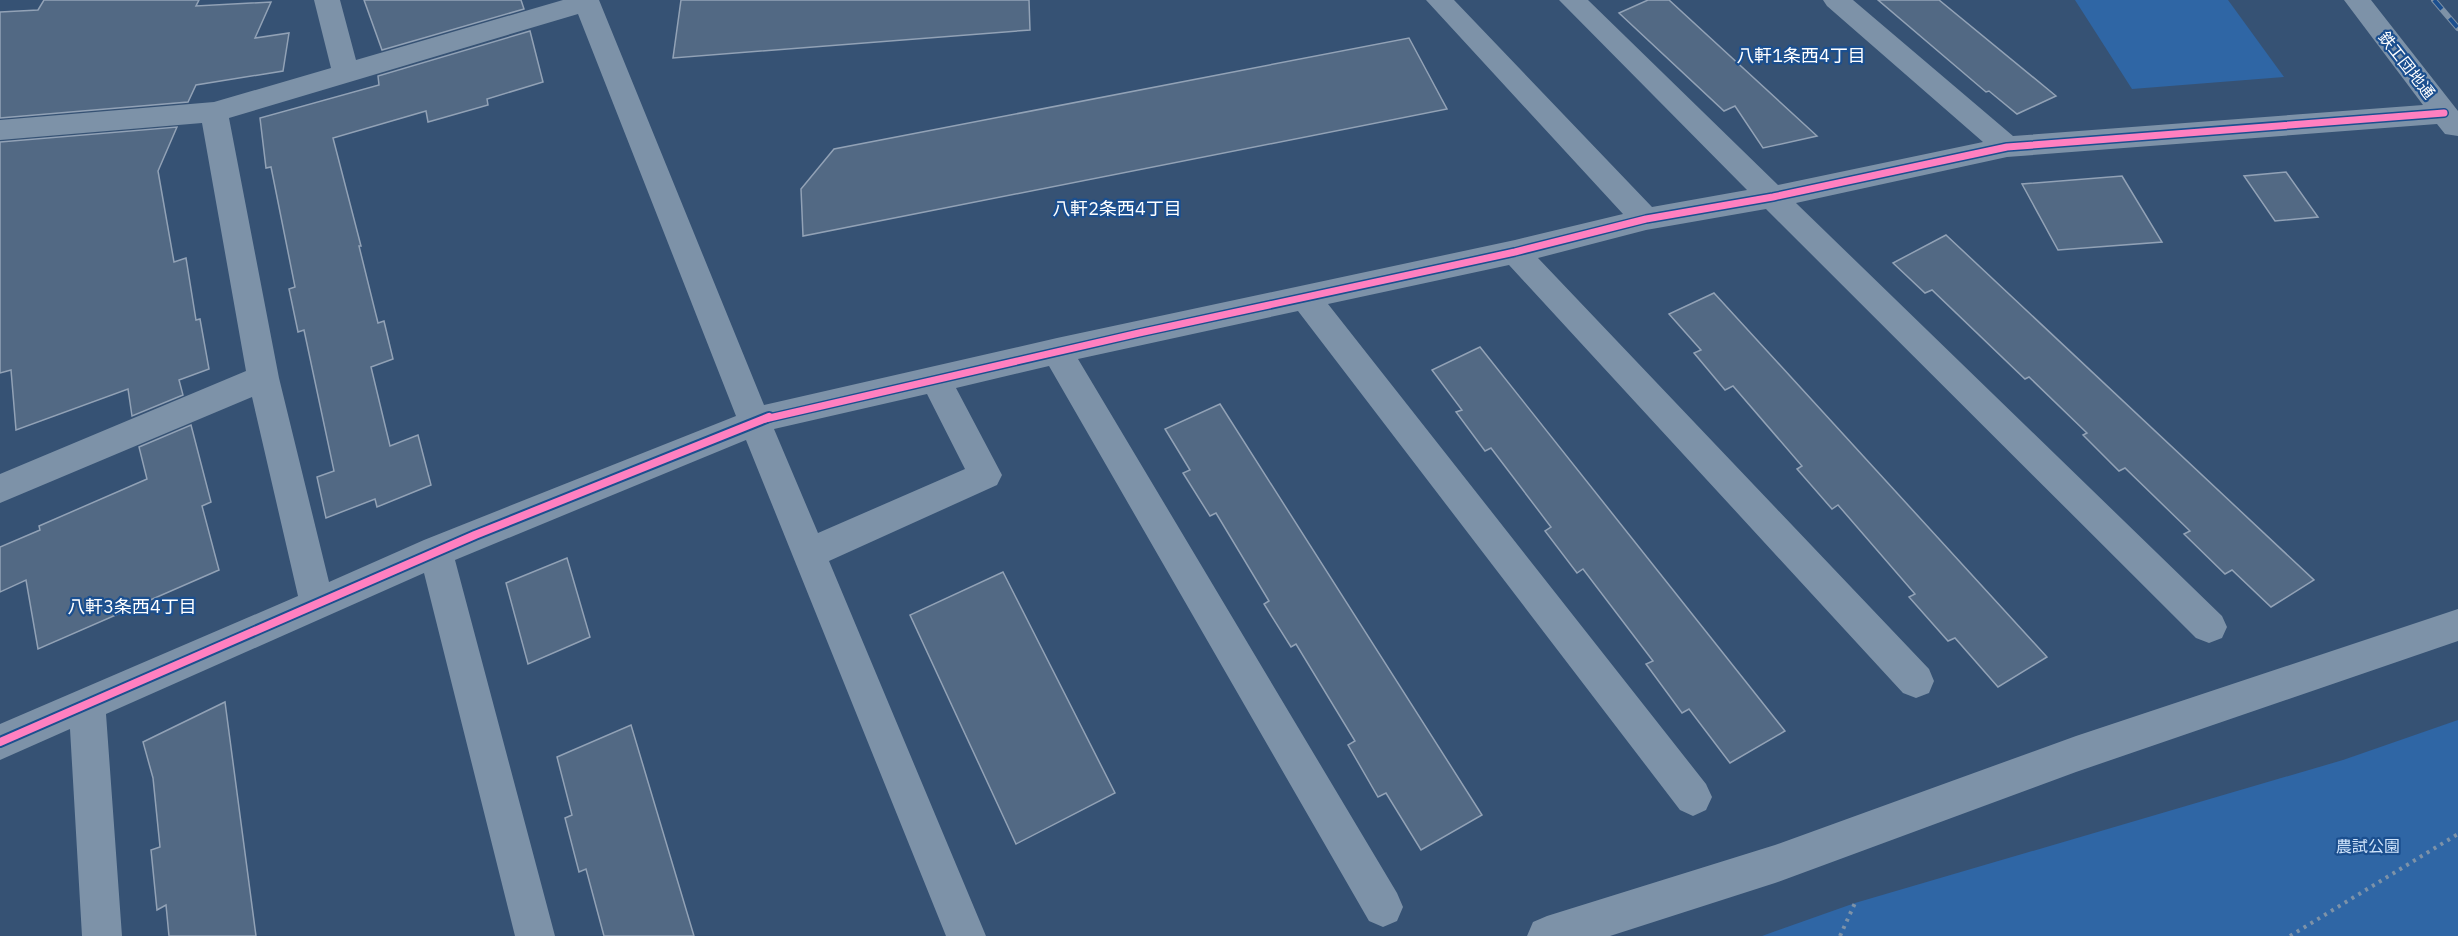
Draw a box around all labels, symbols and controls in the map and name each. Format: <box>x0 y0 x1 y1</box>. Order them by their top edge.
street label: 鉄工団地通 <box>2374 27 2440 103</box>
district label: 八軒1条西4丁目 <box>1736 44 1866 67</box>
district label: 八軒2条西4丁目 <box>1052 197 1182 220</box>
district label: 八軒3条西4丁目 <box>67 595 197 618</box>
park label: 農試公園 <box>2336 836 2400 856</box>

